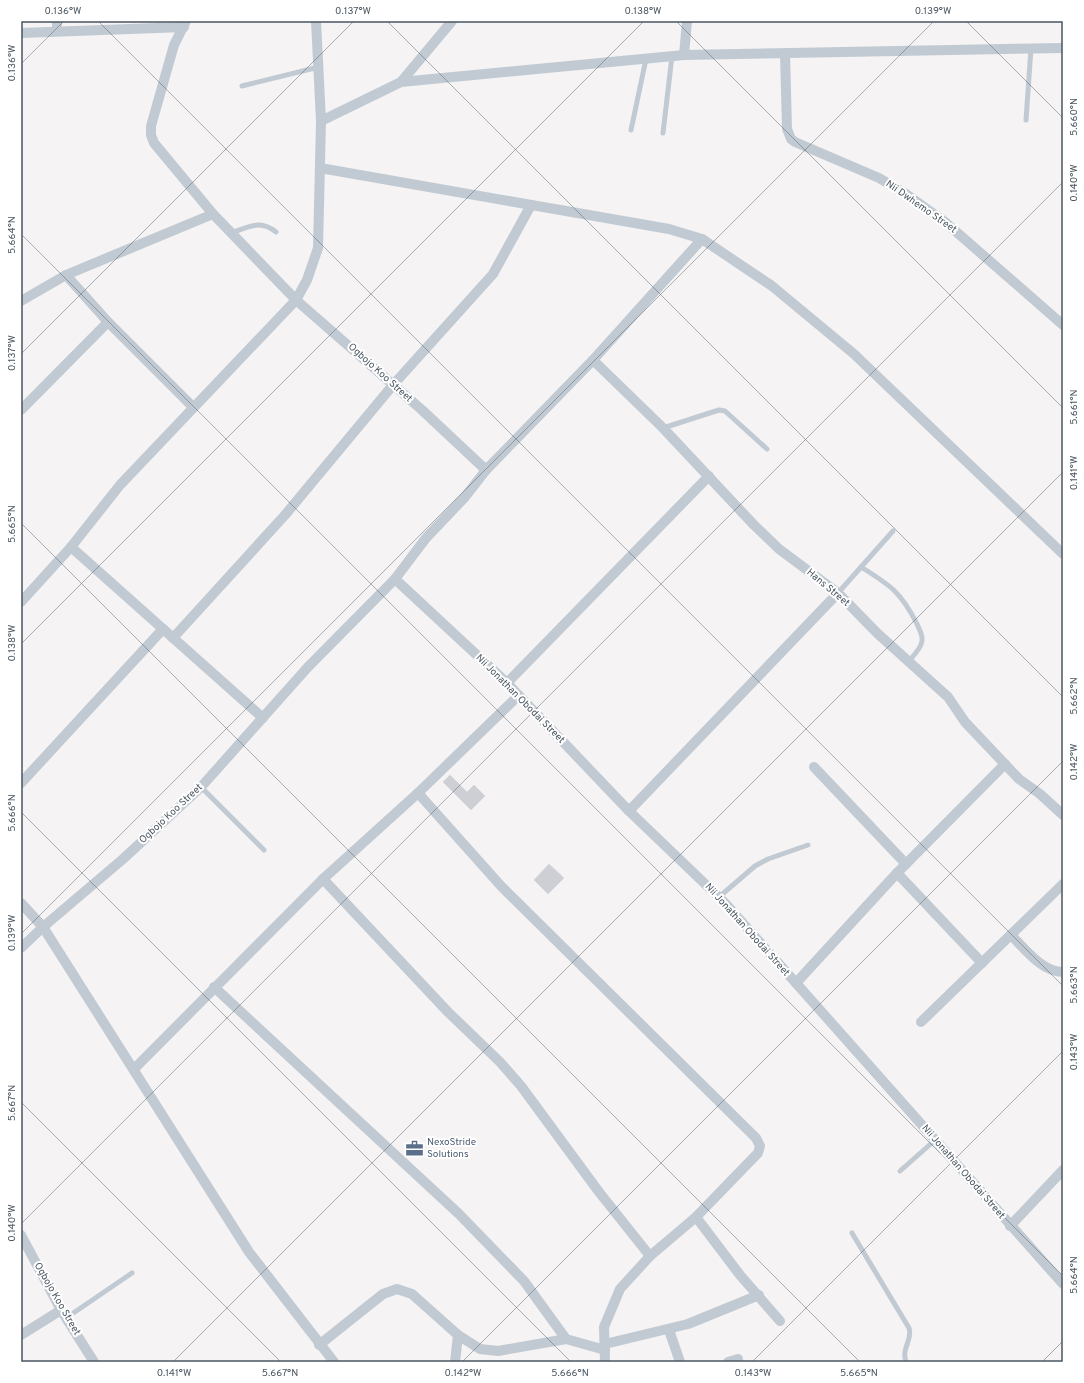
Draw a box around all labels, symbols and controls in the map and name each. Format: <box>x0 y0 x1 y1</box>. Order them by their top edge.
text: 0.136°W <box>45 5 81 18</box>
text: 0.137°W <box>335 5 371 18</box>
text: 0.138°W <box>624 5 662 18</box>
text: 0.139°W <box>915 5 951 18</box>
text: 0.136°W <box>6 45 19 81</box>
text: 5.660°N <box>1068 98 1081 136</box>
text: 0.140°W <box>1068 164 1081 202</box>
street label: Nii Dwhemo Street <box>883 178 959 236</box>
text: 5.664°N <box>6 216 19 254</box>
text: 0.137°W <box>6 335 19 371</box>
street label: Ogbojo Koo Street <box>345 341 415 405</box>
text: 5.661°N <box>1068 389 1081 425</box>
text: 0.141°W <box>1068 456 1081 490</box>
text: 5.665°N <box>6 505 19 543</box>
street label: Hans Street <box>804 566 852 610</box>
text: 0.138°W <box>6 624 19 662</box>
street label: Nii Jonathan Obodai Street <box>473 652 568 747</box>
text: 5.662°N <box>1068 677 1081 715</box>
text: 0.142°W <box>1068 743 1081 781</box>
street label: Ogbojo Koo Street <box>137 781 206 847</box>
text: 5.666°N <box>6 794 19 832</box>
street label: Nii Jonathan Obodai Street <box>702 881 792 979</box>
text: 0.139°W <box>6 915 19 951</box>
text: 5.663°N <box>1068 966 1081 1004</box>
text: 0.143°W <box>1068 1034 1081 1070</box>
text: 5.667°N <box>6 1085 19 1121</box>
street label: Nii Jonathan Obodai Street <box>918 1122 1008 1222</box>
place label: NexoStride Solutions <box>427 1136 476 1161</box>
office icon: NexoStride Solutions <box>404 1138 424 1158</box>
text: 0.140°W <box>6 1204 19 1242</box>
text: 5.664°N <box>1068 1256 1081 1294</box>
street label: Ogbojo Koo Street <box>31 1260 83 1338</box>
text: 0.141°W <box>157 1367 191 1380</box>
text: 5.667°N <box>262 1367 298 1380</box>
text: 0.142°W <box>444 1367 482 1380</box>
text: 5.666°N <box>551 1367 589 1380</box>
text: 0.143°W <box>735 1367 771 1380</box>
text: 5.665°N <box>840 1367 878 1380</box>

